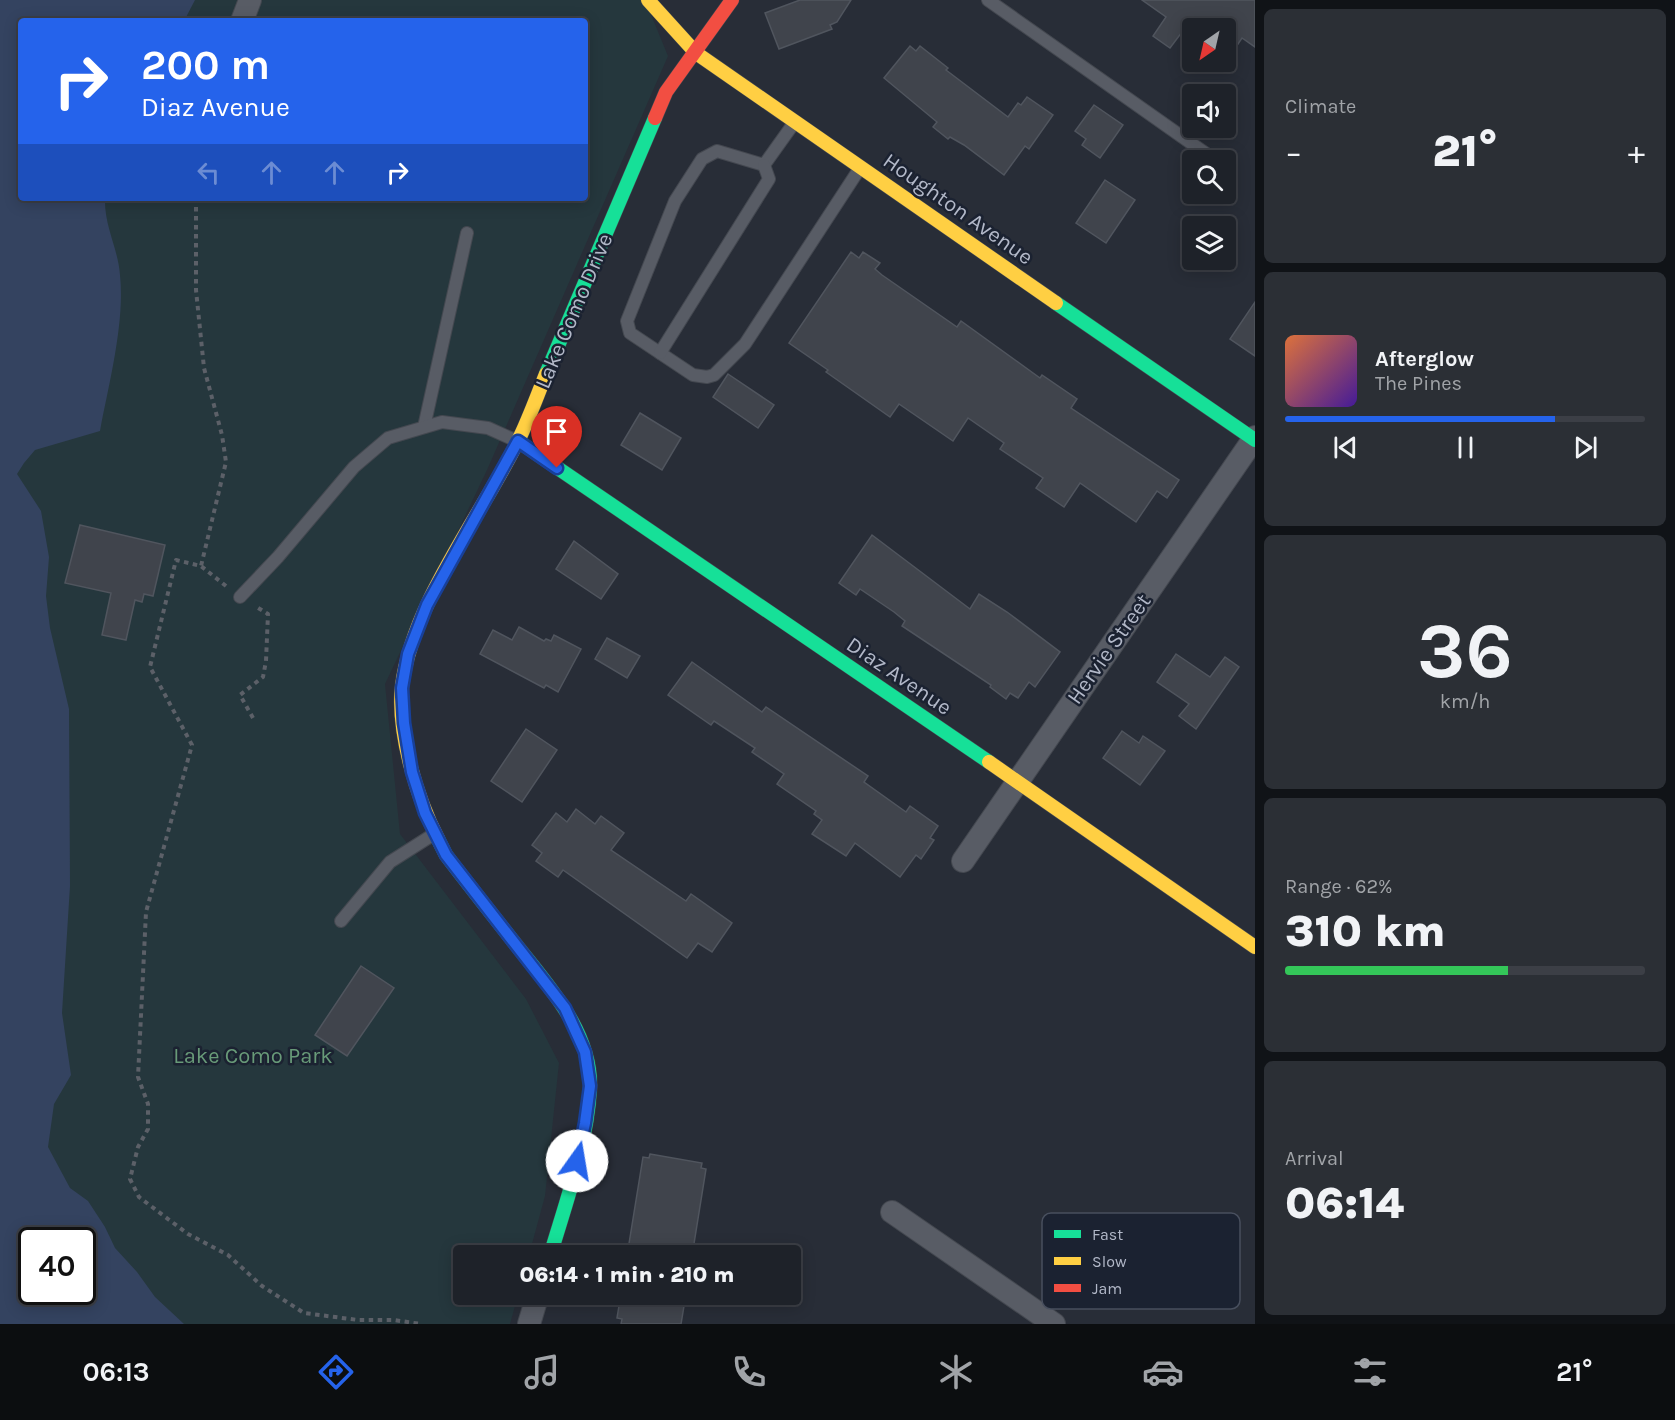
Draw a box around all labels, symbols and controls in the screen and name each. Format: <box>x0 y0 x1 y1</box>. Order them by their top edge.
north arrow <box>1182 18 1236 72</box>
map controls <box>1182 18 1236 270</box>
text: 200 m <box>141 40 270 90</box>
icon: right <box>42 42 120 120</box>
button: sound <box>1182 84 1236 138</box>
text: Diaz Avenue <box>141 91 290 123</box>
text: Climate <box>1285 95 1356 118</box>
text: 21° <box>1432 125 1498 177</box>
text: − <box>1285 133 1302 171</box>
text: + <box>1628 133 1645 171</box>
street label: Houghton Avenue <box>878 148 1038 270</box>
button: search <box>1182 150 1236 204</box>
icon: left <box>192 156 225 189</box>
icon: ahead <box>255 156 288 189</box>
icon: ahead <box>318 156 351 189</box>
icon: right <box>381 156 414 189</box>
button: layers <box>1182 216 1236 270</box>
street label: Lake Como Drive <box>530 229 618 393</box>
text: Afterglow <box>1375 346 1474 372</box>
text: The Pines <box>1375 372 1462 395</box>
pin <box>531 406 582 468</box>
icon: arrive <box>540 415 573 448</box>
icon: previous <box>1329 431 1362 464</box>
icon: pause <box>1449 431 1482 464</box>
icon: next <box>1569 431 1602 464</box>
street label: Hervie Street <box>1062 589 1156 709</box>
text: 36 <box>1417 605 1513 697</box>
street label: Diaz Avenue <box>841 631 957 721</box>
text: km/h <box>1440 690 1490 713</box>
text: Range · 62% <box>1285 875 1393 898</box>
text: 310 km <box>1285 905 1445 957</box>
park label: Lake Como Park <box>173 1043 333 1069</box>
position arrow <box>545 1129 609 1193</box>
text: Arrival <box>1285 1147 1344 1170</box>
text: 06:14 <box>1285 1177 1404 1229</box>
legend <box>1042 1213 1240 1309</box>
text: Fast <box>1092 1225 1123 1244</box>
speed limit sign: 40 <box>18 1227 96 1305</box>
text: Slow <box>1092 1252 1127 1271</box>
text: 06:14 · 1 min · 210 m <box>520 1262 734 1288</box>
text: Jam <box>1092 1279 1122 1298</box>
icon: directions <box>315 1351 357 1393</box>
icon: music <box>521 1351 563 1393</box>
icon: phone <box>728 1351 770 1393</box>
icon: climate <box>935 1351 977 1393</box>
icon: car <box>1142 1351 1184 1393</box>
icon: filters <box>1349 1351 1391 1393</box>
text: 06:13 <box>82 1356 150 1388</box>
text: 21° <box>1556 1356 1593 1388</box>

